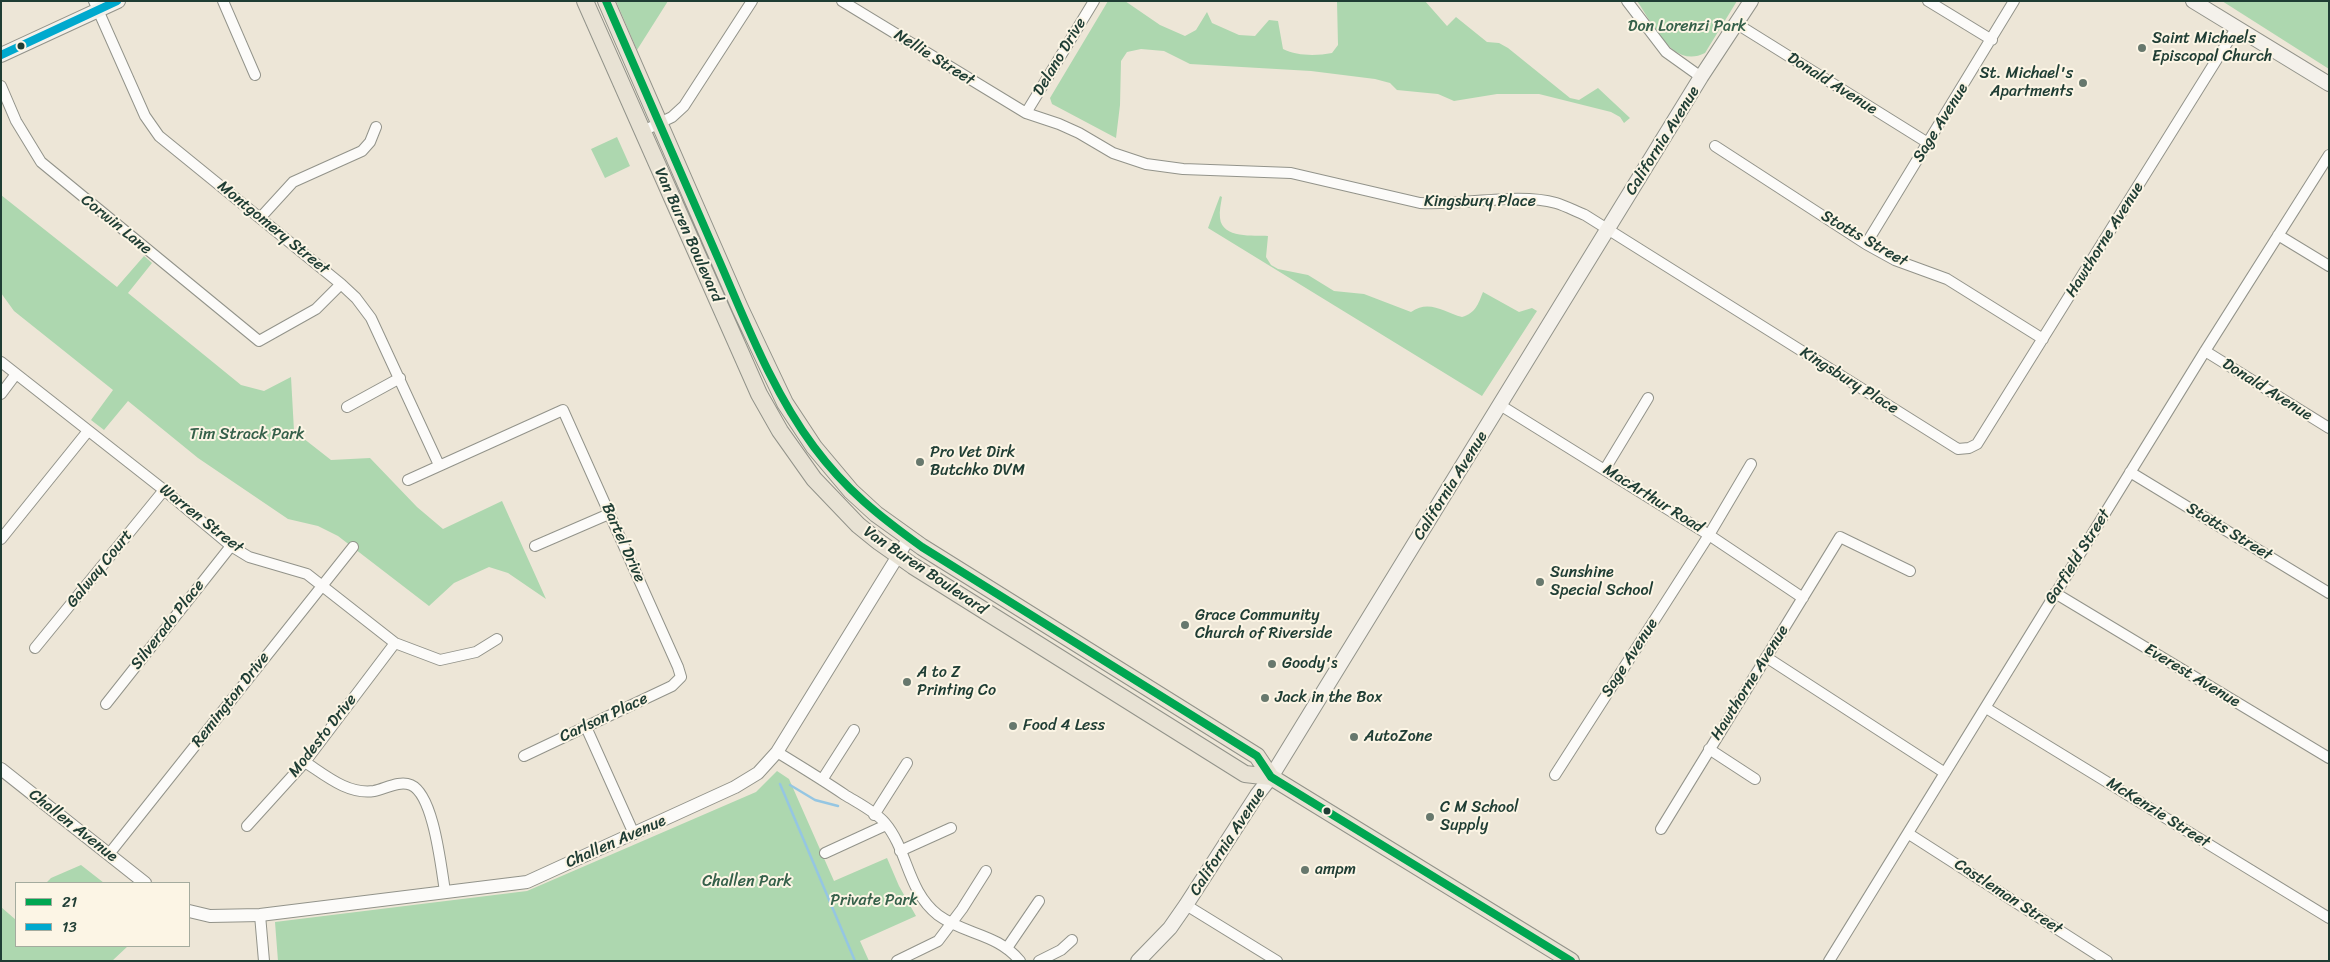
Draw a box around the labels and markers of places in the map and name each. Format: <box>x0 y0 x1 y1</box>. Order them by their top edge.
place label: Saint Michaels Episcopal Church <box>2152 29 2272 67</box>
unlabelled marker <box>16 41 26 51</box>
marker: Saint Michaels Episcopal Church <box>2136 42 2148 54</box>
place label: St. Michael's Apartments <box>1979 64 2073 102</box>
marker: St. Michael's Apartments <box>2077 77 2089 89</box>
place label: Pro Vet Dirk Butchko DVM <box>930 443 1025 481</box>
marker: Pro Vet Dirk Butchko DVM <box>914 456 926 468</box>
place label: Sunshine Special School <box>1550 563 1653 601</box>
marker: Sunshine Special School <box>1534 576 1546 588</box>
place label: Grace Community Church of Riverside <box>1195 606 1332 644</box>
marker: Grace Community Church of Riverside <box>1179 619 1191 631</box>
place label: Goody's <box>1282 654 1338 674</box>
marker: Goody's <box>1266 658 1278 670</box>
place label: A to Z Printing Co <box>917 663 996 701</box>
marker: A to Z Printing Co <box>901 676 913 688</box>
place label: Jack in the Box <box>1275 688 1383 708</box>
marker: Jack in the Box <box>1259 692 1271 704</box>
place label: Food 4 Less <box>1023 716 1105 736</box>
marker: Food 4 Less <box>1007 720 1019 732</box>
place label: AutoZone <box>1364 727 1432 747</box>
marker: AutoZone <box>1348 731 1360 743</box>
place label: C M School Supply <box>1440 798 1519 836</box>
unlabelled marker <box>1322 806 1332 816</box>
marker: C M School Supply <box>1424 811 1436 823</box>
place label: ampm <box>1315 860 1356 880</box>
marker: ampm <box>1299 864 1311 876</box>

